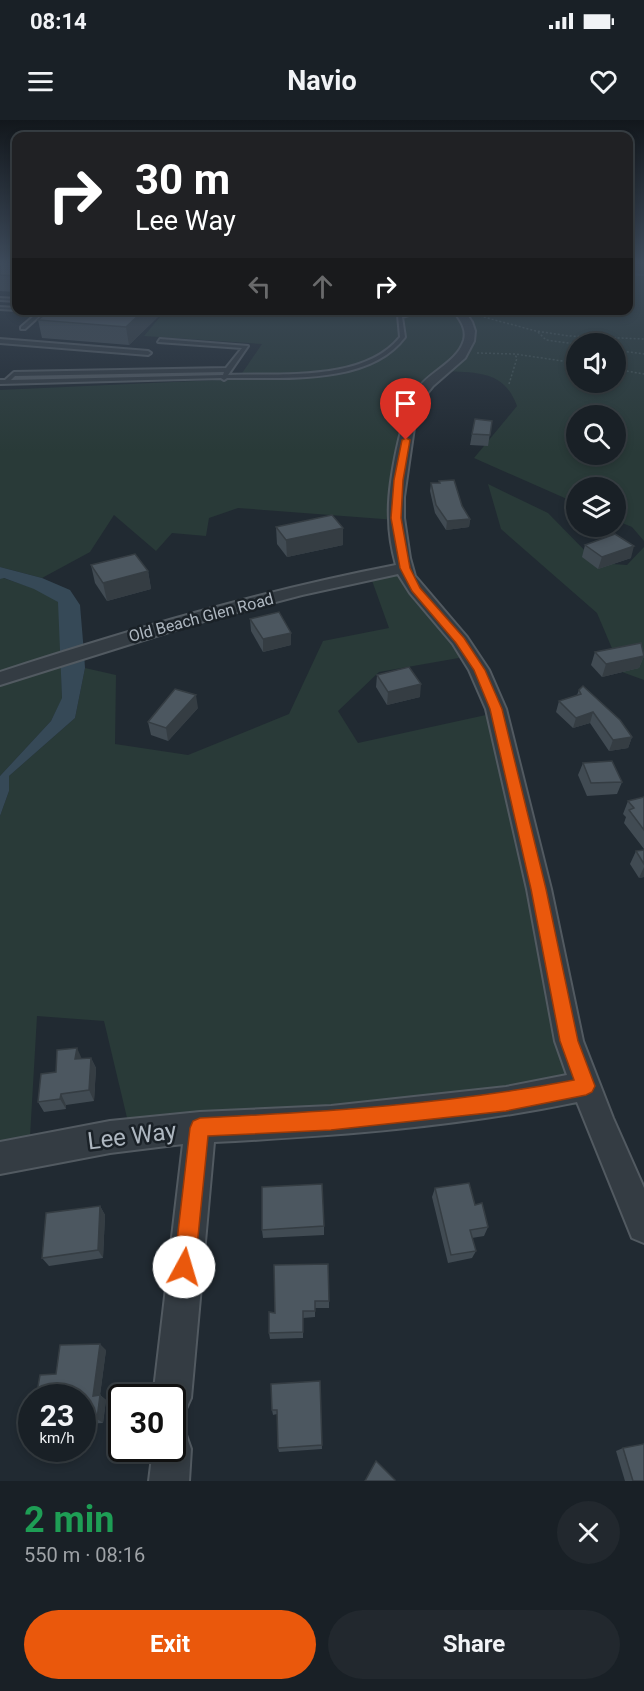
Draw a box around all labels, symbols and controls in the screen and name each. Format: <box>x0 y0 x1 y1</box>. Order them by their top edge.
text: 08:14 <box>30 9 87 34</box>
icon: menu <box>24 65 57 98</box>
text: Navio <box>287 65 357 97</box>
icon: heart <box>587 65 620 98</box>
text: 30 m <box>135 155 230 204</box>
icon: right <box>36 156 114 234</box>
text: Lee Way <box>135 205 236 237</box>
icon: left <box>243 270 276 303</box>
icon: ahead <box>306 270 339 303</box>
icon: right <box>369 270 402 303</box>
map controls <box>566 333 626 537</box>
button: sound <box>566 333 626 393</box>
pin <box>380 378 431 440</box>
icon: arrive <box>389 387 422 420</box>
button: search <box>566 405 626 465</box>
button: layers <box>566 477 626 537</box>
street label: Old Beach Glen Road <box>127 589 276 646</box>
street label: Lee Way <box>86 1117 179 1155</box>
position arrow <box>152 1235 216 1299</box>
speed limit sign: 30 <box>108 1384 186 1462</box>
text: 23 <box>40 1398 74 1433</box>
text: km/h <box>39 1429 75 1447</box>
text: 2 min <box>24 1499 115 1541</box>
button: close <box>557 1501 620 1564</box>
text: 550 m · 08:16 <box>24 1543 145 1567</box>
button: Exit <box>24 1610 316 1679</box>
button: Share <box>328 1610 620 1679</box>

